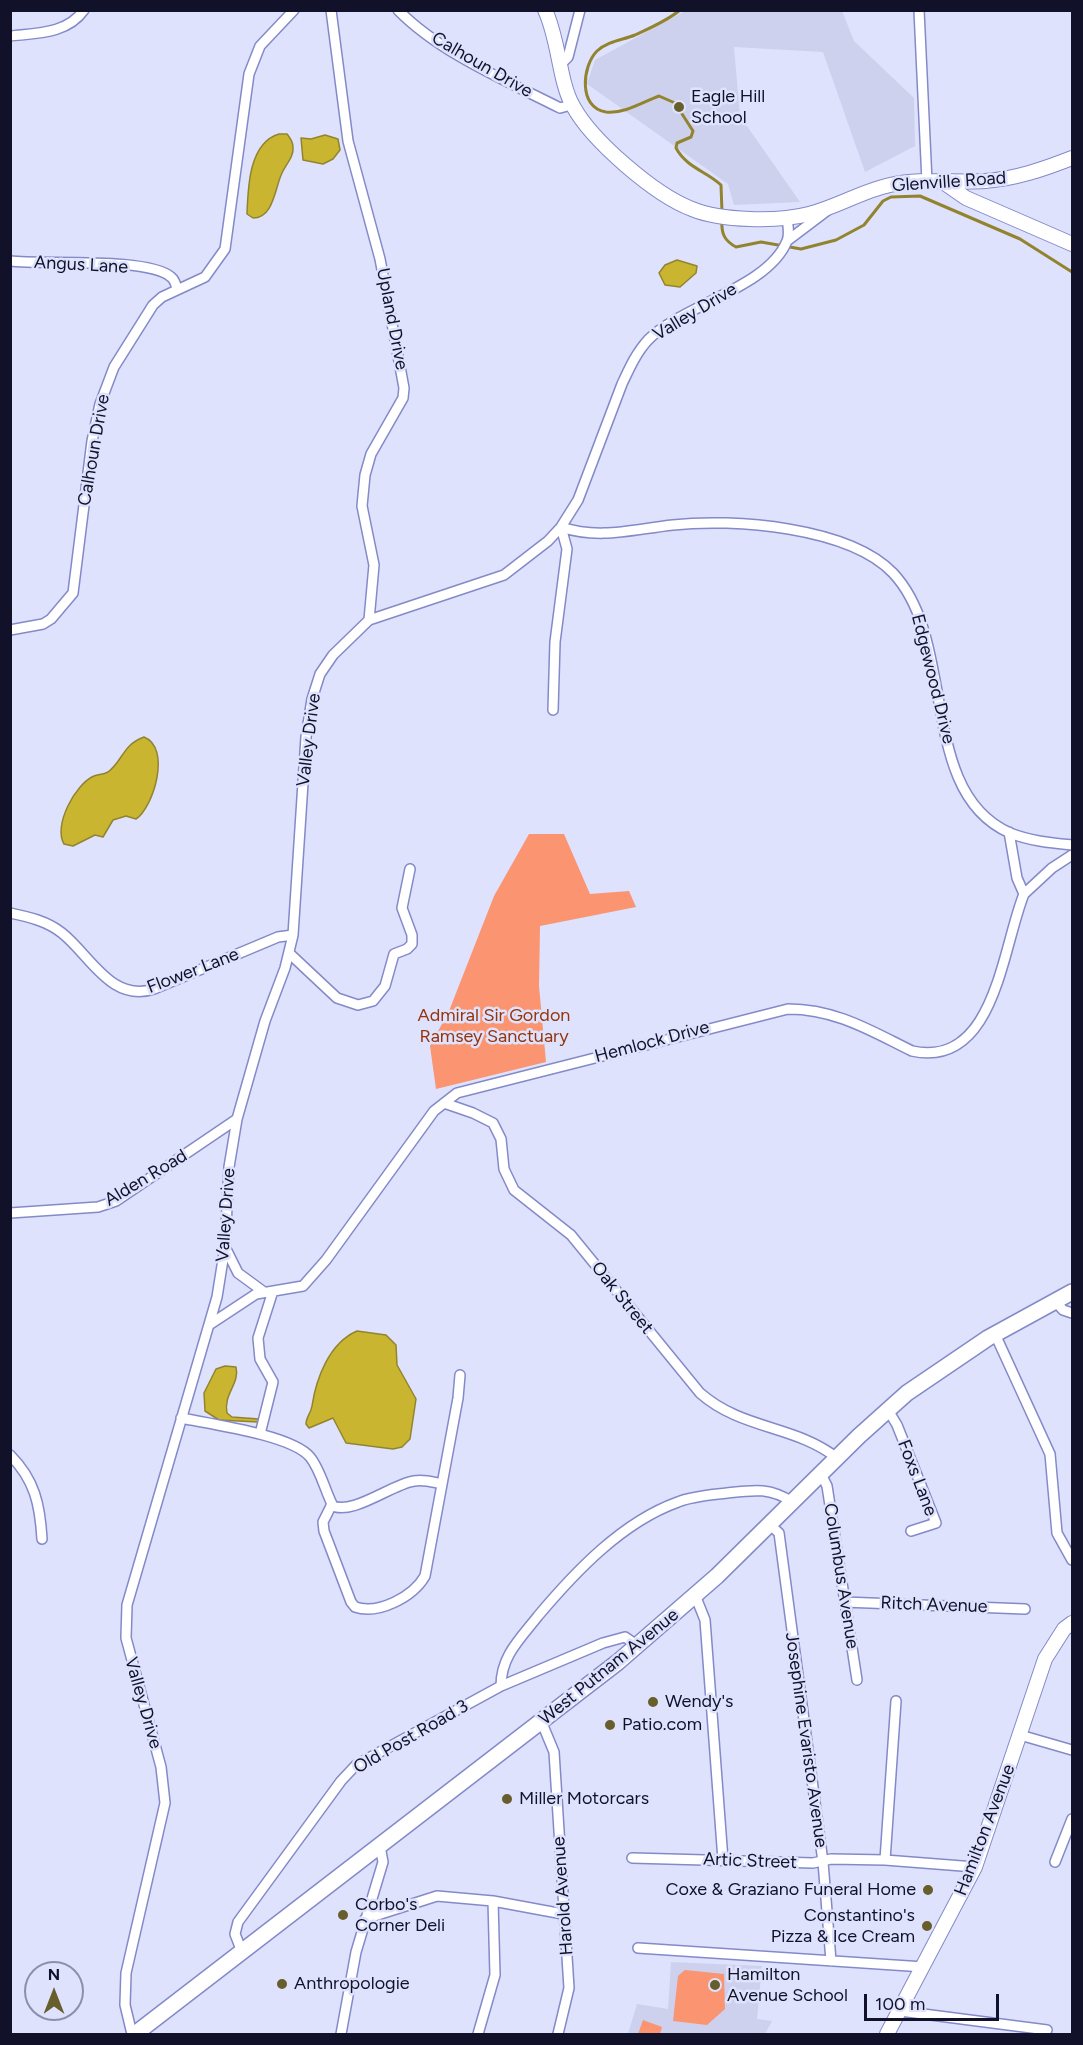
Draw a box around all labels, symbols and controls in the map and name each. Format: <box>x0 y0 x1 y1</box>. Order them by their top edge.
street label: Calhoun Drive <box>428 27 536 103</box>
place label: Eagle Hill School <box>691 86 765 128</box>
marker: Eagle Hill School <box>672 100 686 114</box>
street label: Glenville Road <box>891 167 1007 197</box>
street label: Angus Lane <box>33 252 129 278</box>
street label: Upland Drive <box>372 266 412 372</box>
street label: Valley Drive <box>649 279 741 345</box>
street label: Calhoun Drive <box>74 393 114 507</box>
street label: Edgewood Drive <box>906 612 960 746</box>
street label: Valley Drive <box>293 692 325 788</box>
street label: Flower Lane <box>144 944 242 998</box>
park label: Admiral Sir Gordon Ramsey Sanctuary <box>418 1005 570 1048</box>
street label: Hemlock Drive <box>592 1016 712 1068</box>
street label: Alden Road <box>101 1145 191 1211</box>
street label: Valley Drive <box>212 1167 240 1263</box>
street label: Oak Street <box>586 1258 658 1338</box>
street label: Foxs Lane <box>893 1437 941 1519</box>
street label: Columbus Avenue <box>819 1502 863 1650</box>
street label: Ritch Avenue <box>880 1592 988 1618</box>
street label: West Putnam Avenue <box>535 1604 683 1730</box>
street label: Josephine Evaristo Avenue <box>780 1631 832 1849</box>
street label: Valley Drive <box>120 1655 166 1751</box>
place label: Wendy's <box>665 1691 733 1713</box>
street label: Old Post Road 3 <box>350 1695 472 1779</box>
marker: Wendy's <box>646 1695 660 1709</box>
place label: Patio.com <box>622 1714 702 1736</box>
marker: Patio.com <box>603 1718 617 1732</box>
street label: Hamilton Avenue <box>950 1761 1020 1899</box>
place label: Miller Motorcars <box>519 1788 649 1810</box>
marker: Miller Motorcars <box>500 1792 514 1806</box>
street label: Harold Avenue <box>548 1836 578 1956</box>
street label: Artic Street <box>703 1849 797 1873</box>
place label: Coxe & Graziano Funeral Home <box>666 1879 916 1901</box>
marker: Coxe & Graziano Funeral Home <box>921 1883 935 1897</box>
place label: Corbo's Corner Deli <box>355 1894 445 1936</box>
place label: Constantino's Pizza & Ice Cream <box>771 1905 915 1948</box>
marker: Corbo's Corner Deli <box>336 1908 350 1922</box>
marker: Constantino's Pizza & Ice Cream <box>920 1919 934 1933</box>
north arrow <box>24 1961 84 2021</box>
place label: Hamilton Avenue School <box>727 1964 848 2006</box>
text: N <box>48 1965 60 1984</box>
place label: Anthropologie <box>294 1973 410 1995</box>
marker: Anthropologie <box>275 1977 289 1991</box>
marker: Hamilton Avenue School <box>708 1978 722 1992</box>
scale bar <box>867 1982 1002 2020</box>
text: 100 m <box>875 1993 925 2015</box>

